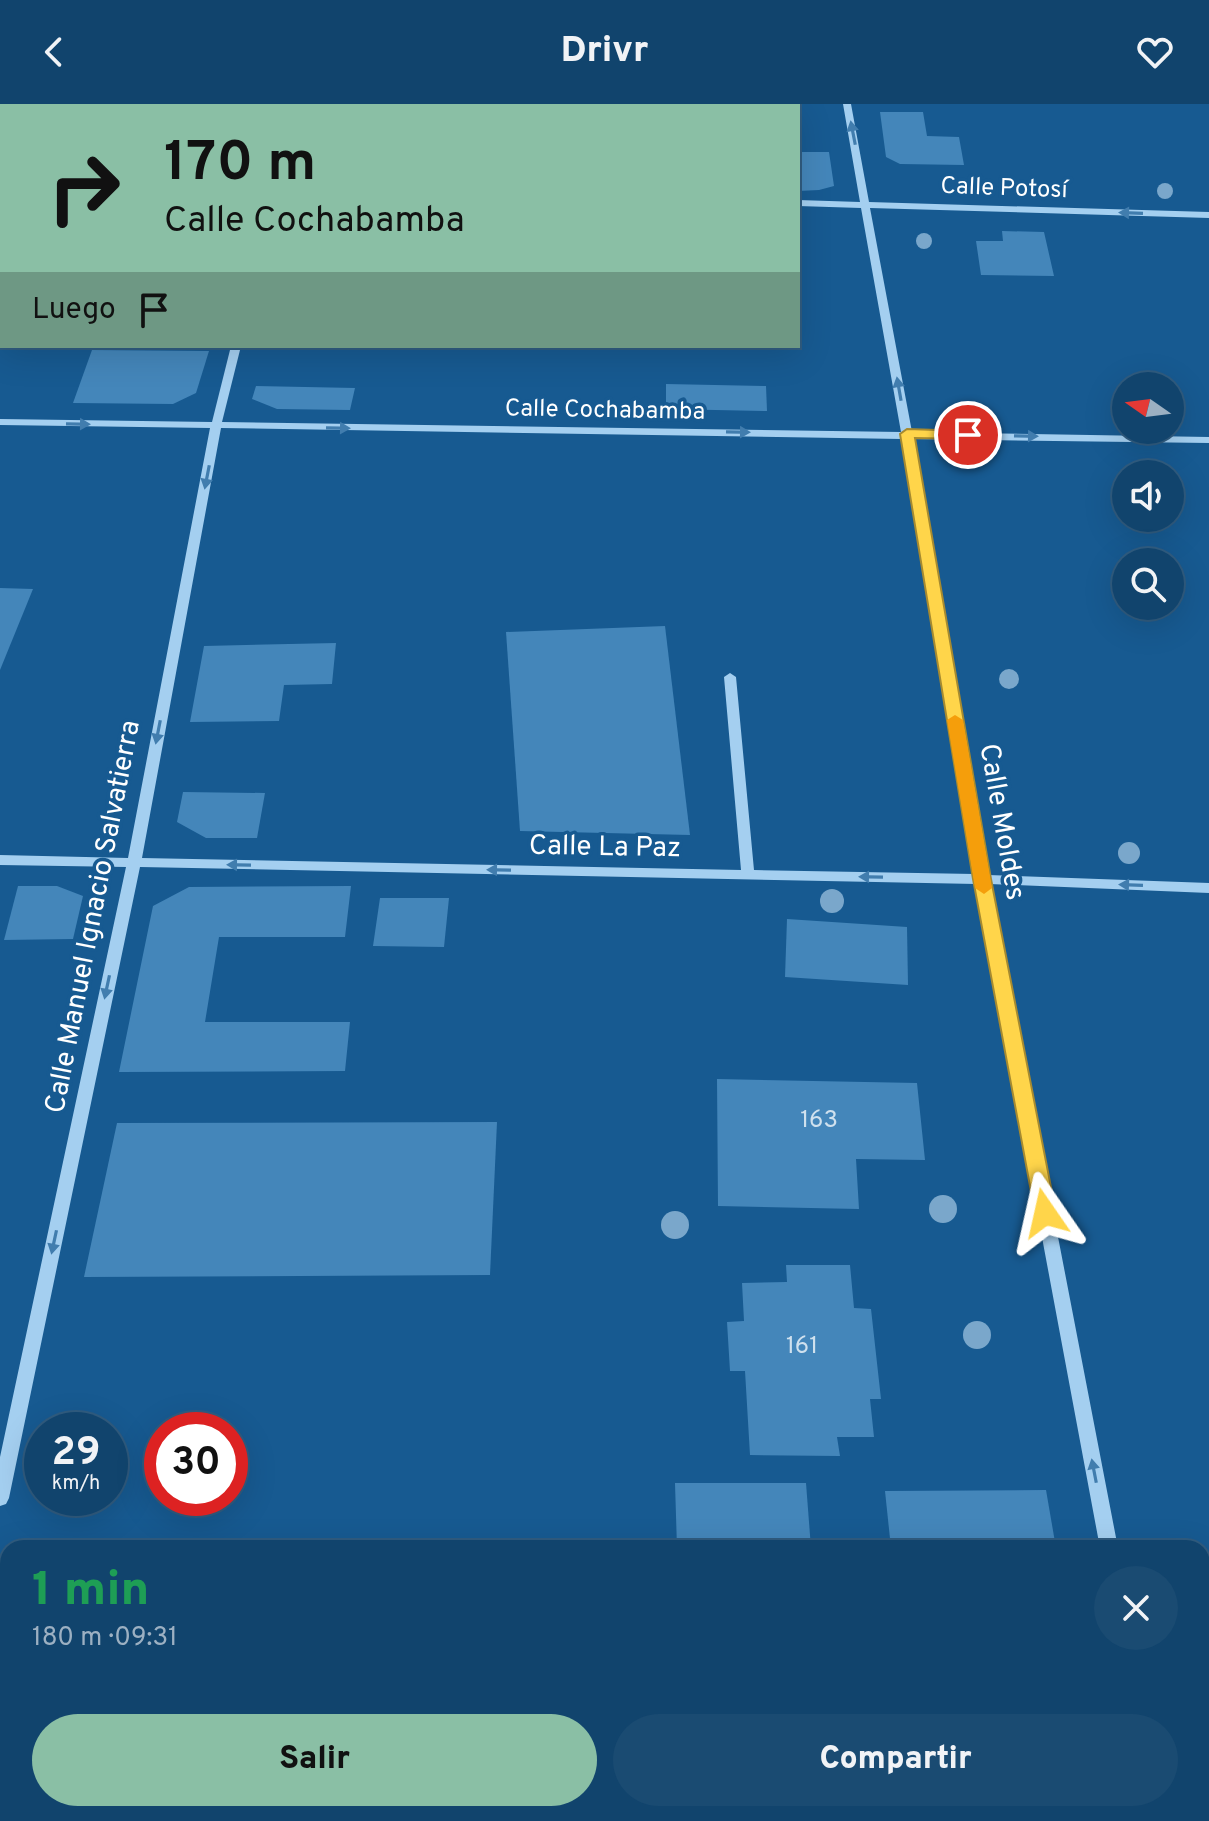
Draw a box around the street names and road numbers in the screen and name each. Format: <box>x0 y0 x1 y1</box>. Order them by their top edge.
street label: Calle Potosí <box>940 172 1070 206</box>
street label: Calle Cochabamba <box>505 394 705 428</box>
street label: Calle Manuel Ignacio Salvatierra <box>38 717 150 1117</box>
street label: Calle Moldes <box>970 741 1032 903</box>
street label: Calle La Paz <box>529 829 681 867</box>

